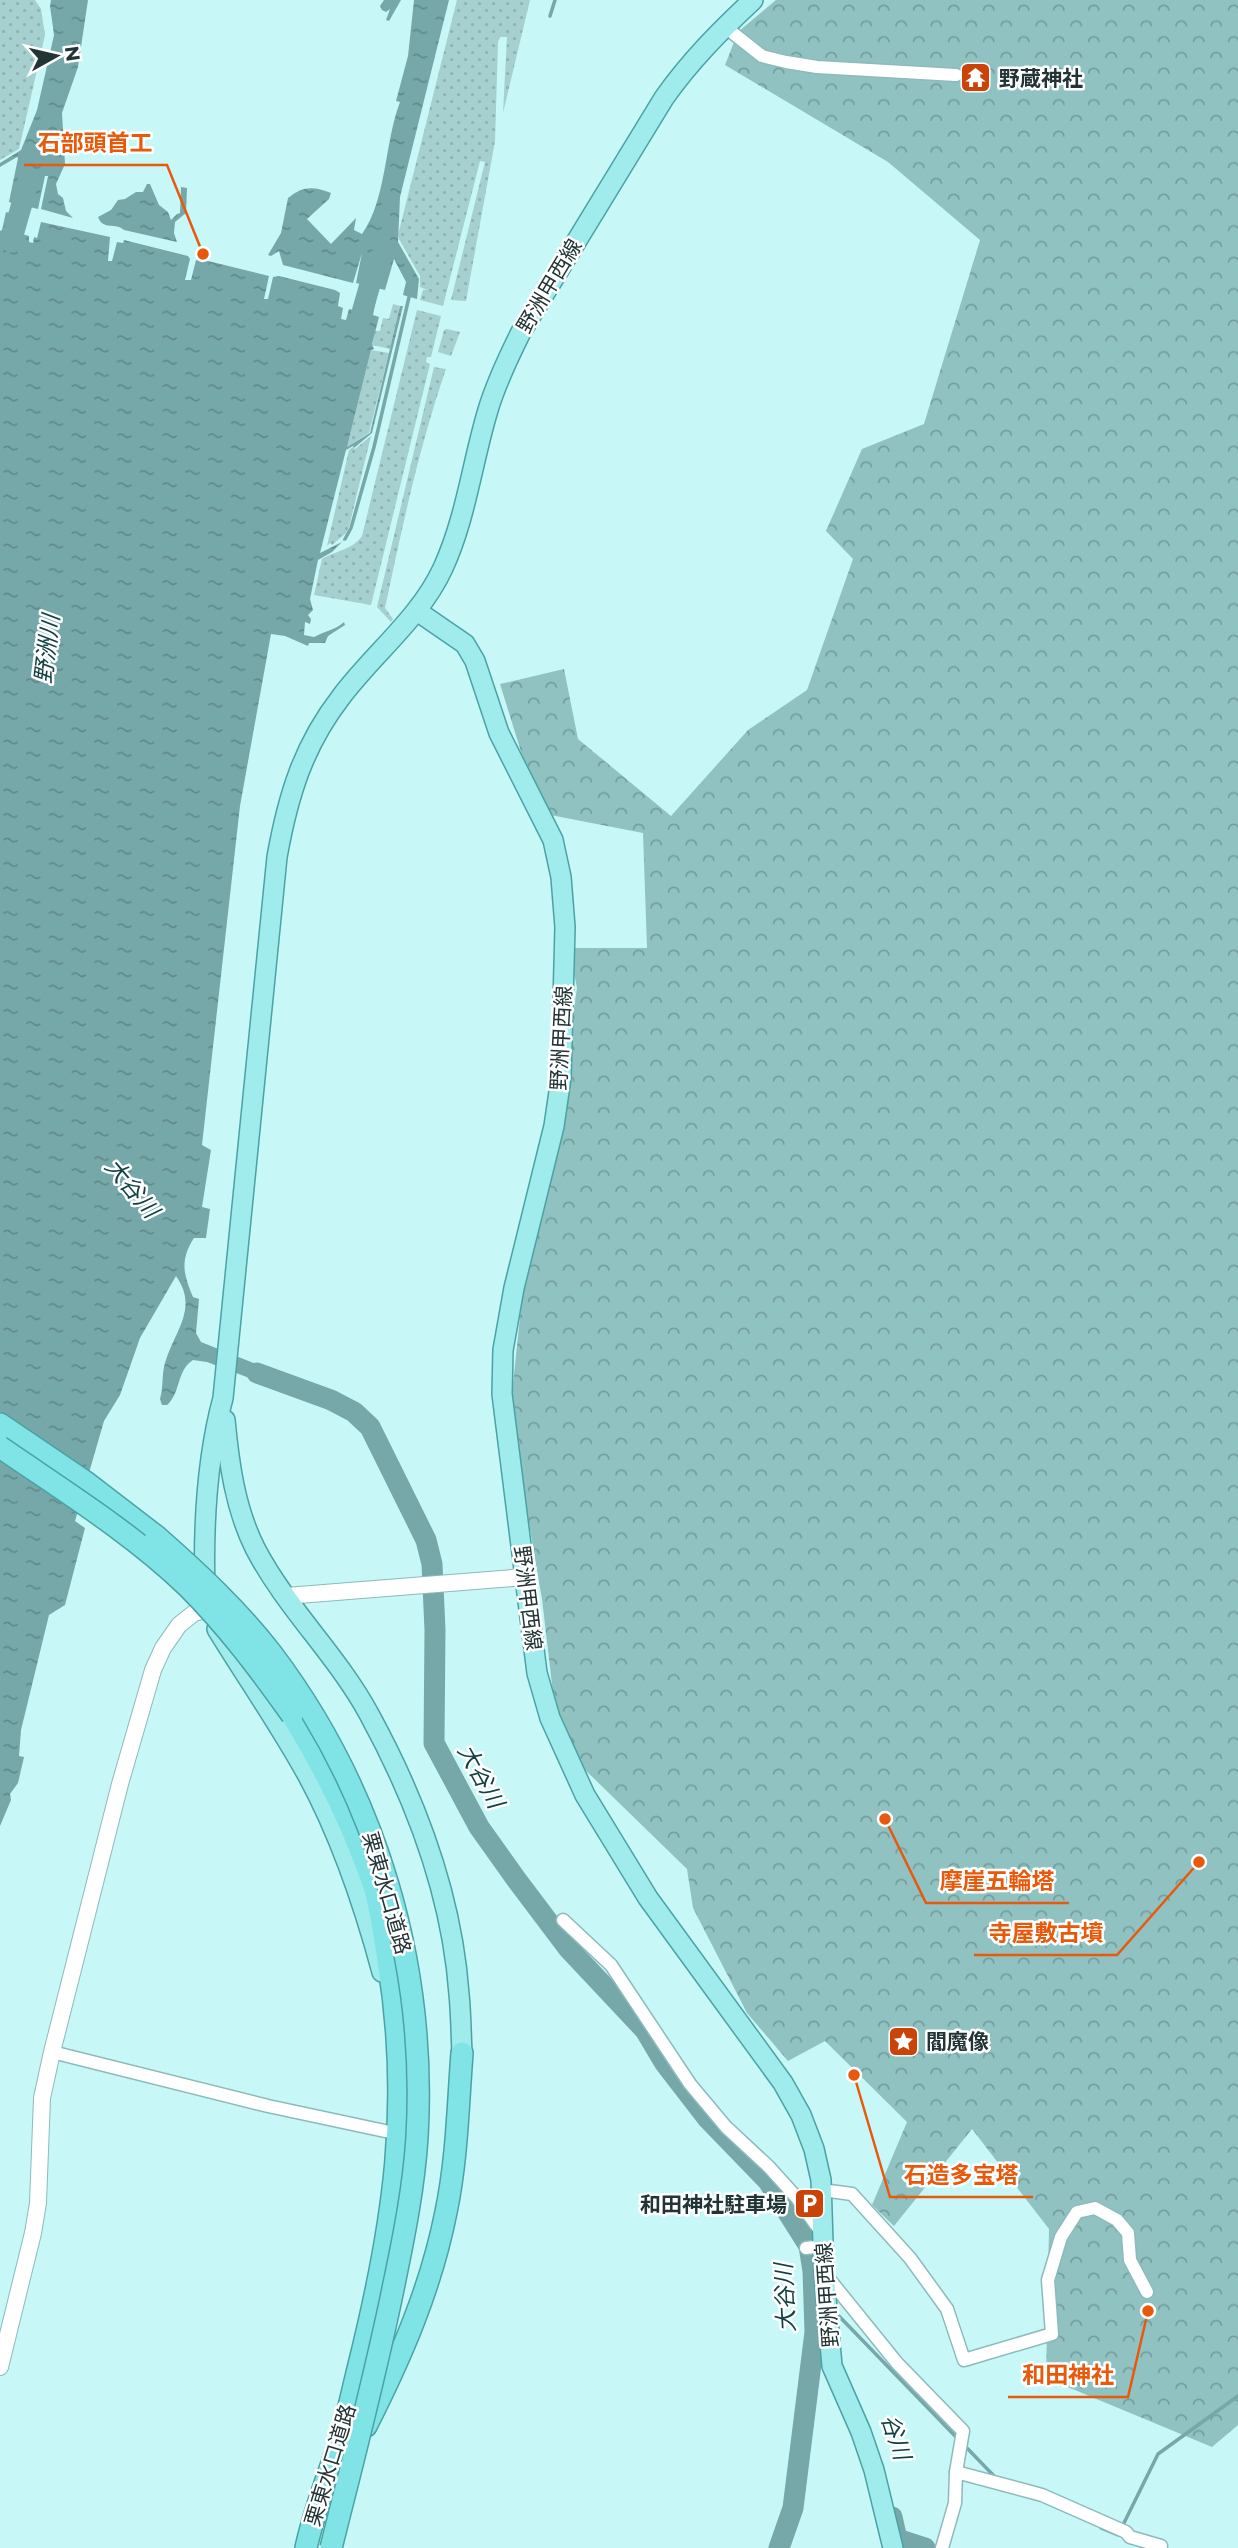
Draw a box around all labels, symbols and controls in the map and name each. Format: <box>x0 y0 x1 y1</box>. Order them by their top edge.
north arrow <box>21 21 91 91</box>
text: N <box>60 44 85 63</box>
temple icon: 野蔵神社 <box>959 61 993 95</box>
place label: 野蔵神社 <box>999 66 1083 91</box>
callout: 石部頭首工 <box>24 121 167 165</box>
text: 石部頭首工 <box>38 129 153 157</box>
street label: 野洲甲西線 <box>511 235 587 337</box>
water label: 野洲川 <box>29 610 65 685</box>
street label: 野洲甲西線 <box>546 985 576 1091</box>
water label: 大谷川 <box>99 1153 167 1226</box>
street label: 野洲甲西線 <box>509 1544 547 1652</box>
water label: 大谷川 <box>452 1739 511 1816</box>
street label: 栗東水口道路 <box>358 1829 416 1957</box>
callout: 摩崖五輪塔 <box>926 1859 1069 1903</box>
text: 摩崖五輪塔 <box>940 1867 1055 1895</box>
callout: 寺屋敷古墳 <box>974 1911 1117 1955</box>
text: 寺屋敷古墳 <box>989 1919 1104 1947</box>
place icon: 閻魔像 <box>886 2024 920 2058</box>
place label: 閻魔像 <box>926 2029 989 2054</box>
callout: 石造多宝塔 <box>890 2153 1033 2197</box>
text: 石造多宝塔 <box>904 2161 1019 2189</box>
parking icon: 和田神社駐車場 <box>793 2187 827 2221</box>
place label: 和田神社駐車場 <box>640 2192 787 2217</box>
street label: 野洲甲西線 <box>811 2242 843 2348</box>
water label: 大谷川 <box>769 2260 801 2333</box>
callout: 和田神社 <box>1008 2353 1128 2397</box>
text: 和田神社 <box>1022 2361 1114 2389</box>
street label: 栗東水口道路 <box>300 2401 360 2529</box>
water label: 谷川 <box>876 2411 917 2466</box>

